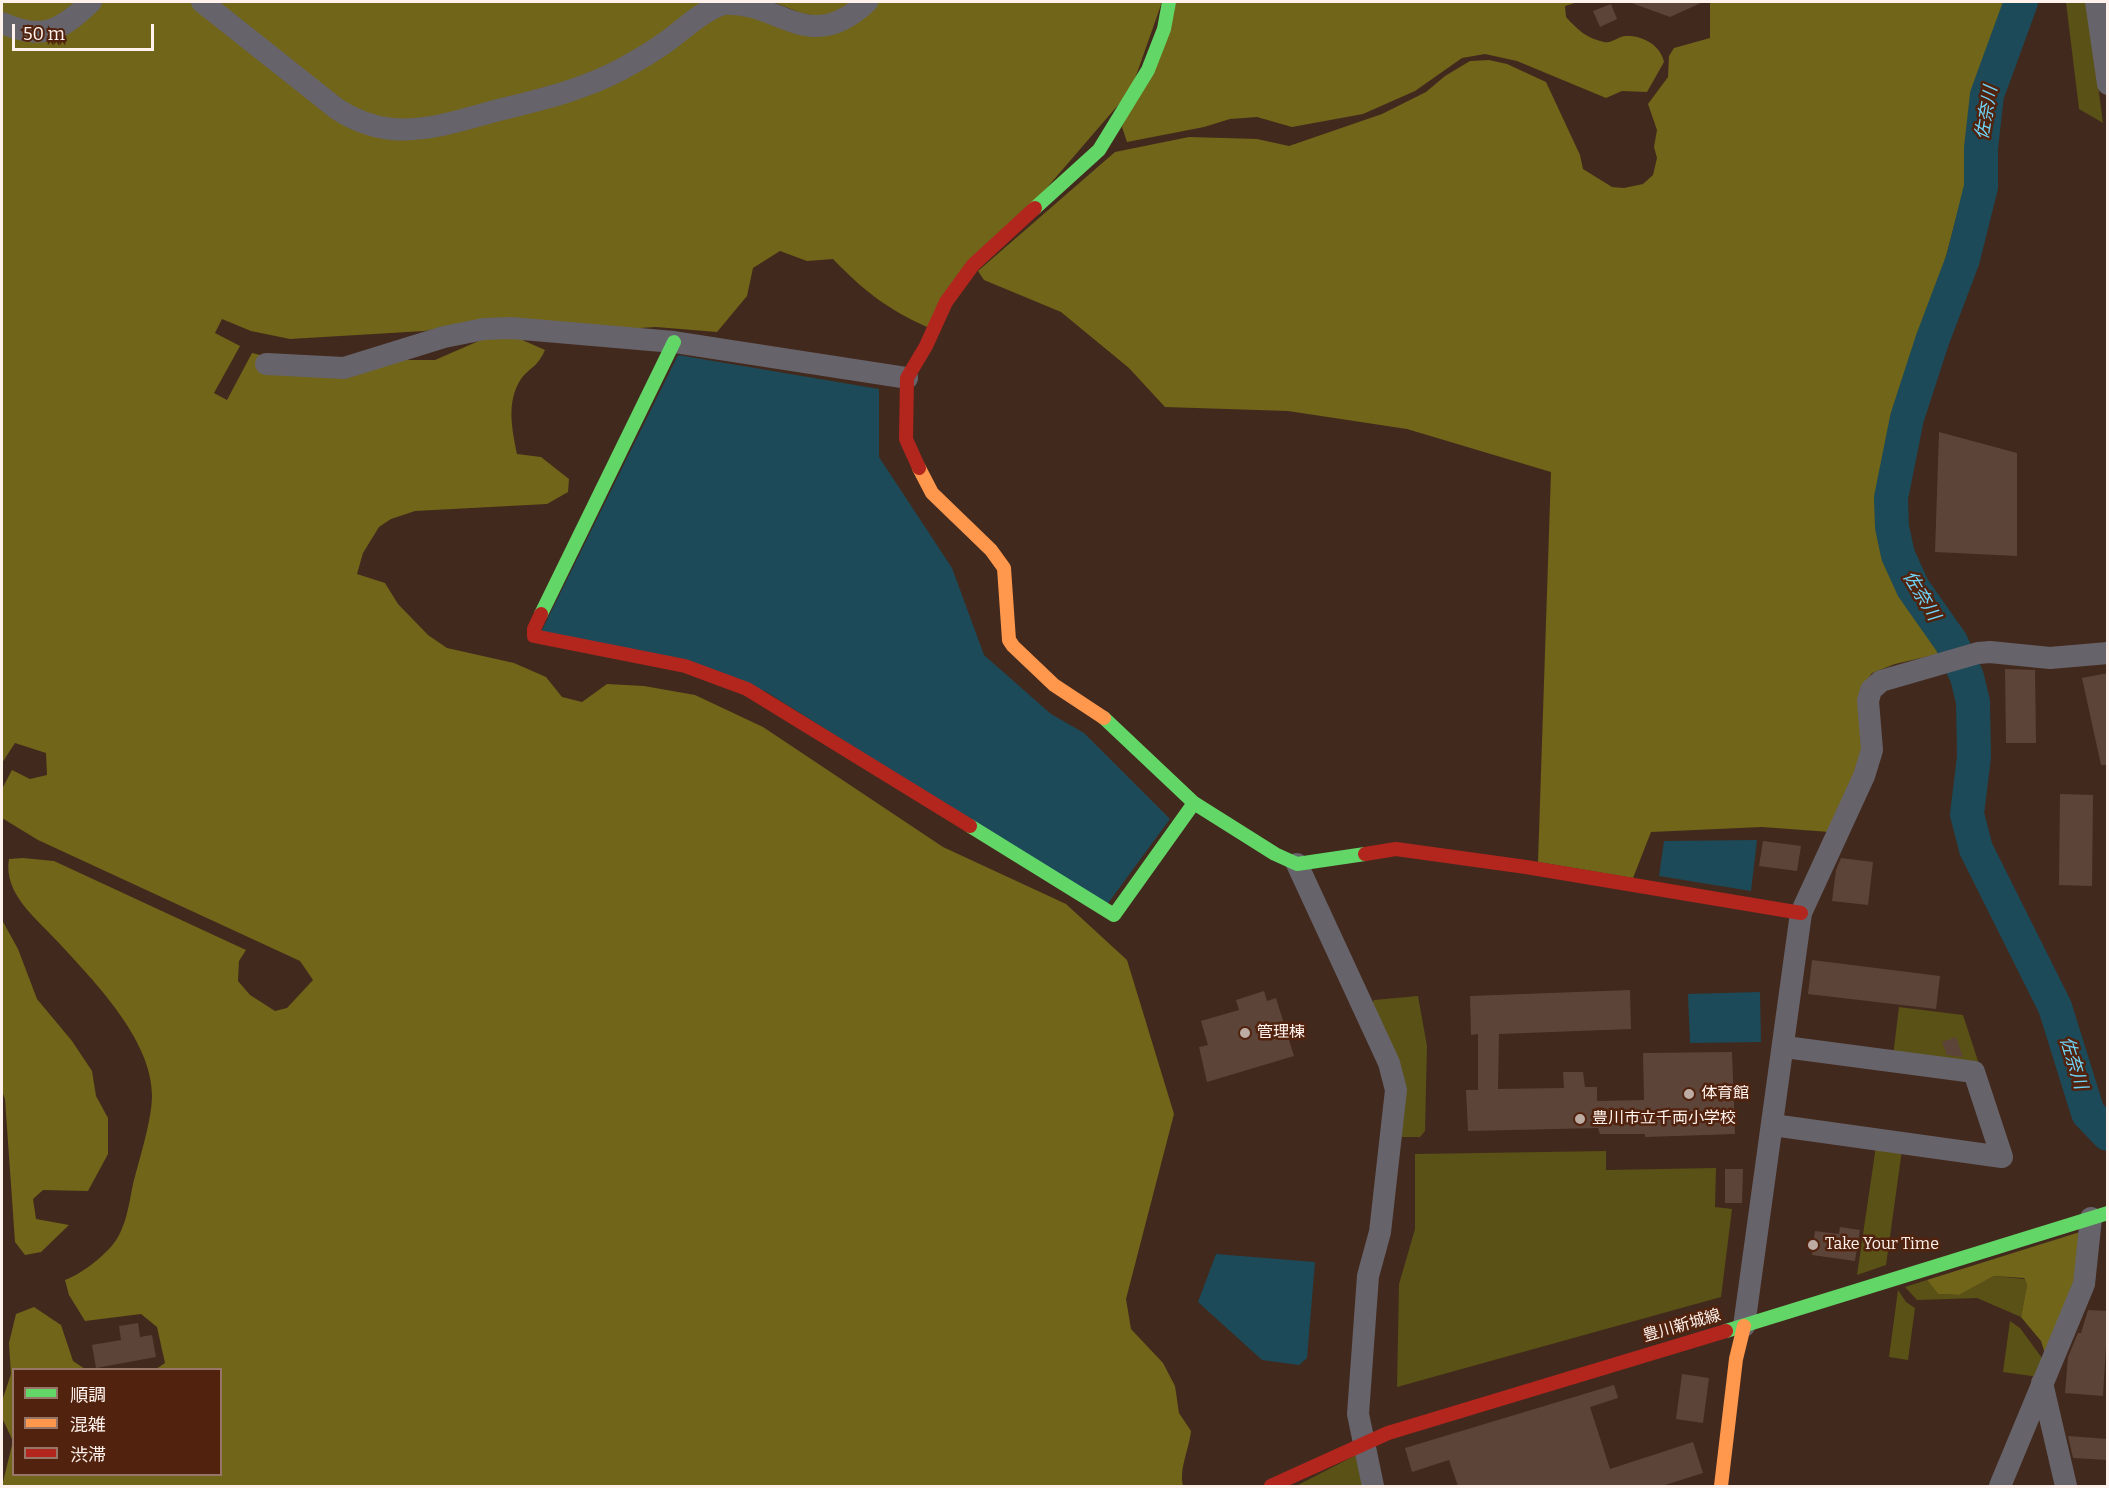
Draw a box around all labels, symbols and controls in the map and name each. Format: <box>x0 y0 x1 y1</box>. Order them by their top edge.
scale bar <box>15 12 158 50</box>
text: 50 m <box>23 23 65 45</box>
water label: 佐奈川 <box>1972 85 2002 141</box>
water label: 佐奈川 <box>1898 567 1944 625</box>
place label: 管理棟 <box>1257 1023 1305 1043</box>
marker: 管理棟 <box>1238 1026 1252 1040</box>
water label: 佐奈川 <box>2055 1034 2091 1092</box>
place label: 体育館 <box>1701 1084 1749 1104</box>
marker: 体育館 <box>1682 1087 1696 1101</box>
place label: 豊川市立千両小学校 <box>1592 1109 1736 1129</box>
marker: 豊川市立千両小学校 <box>1573 1112 1587 1126</box>
place label: Take Your Time <box>1825 1235 1939 1255</box>
marker: Take Your Time <box>1806 1238 1820 1252</box>
street label: 豊川新城線 <box>1641 1306 1723 1346</box>
legend <box>12 1368 222 1476</box>
text: 順調 <box>70 1384 106 1406</box>
text: 混雑 <box>70 1414 106 1436</box>
text: 渋滞 <box>70 1444 106 1466</box>

